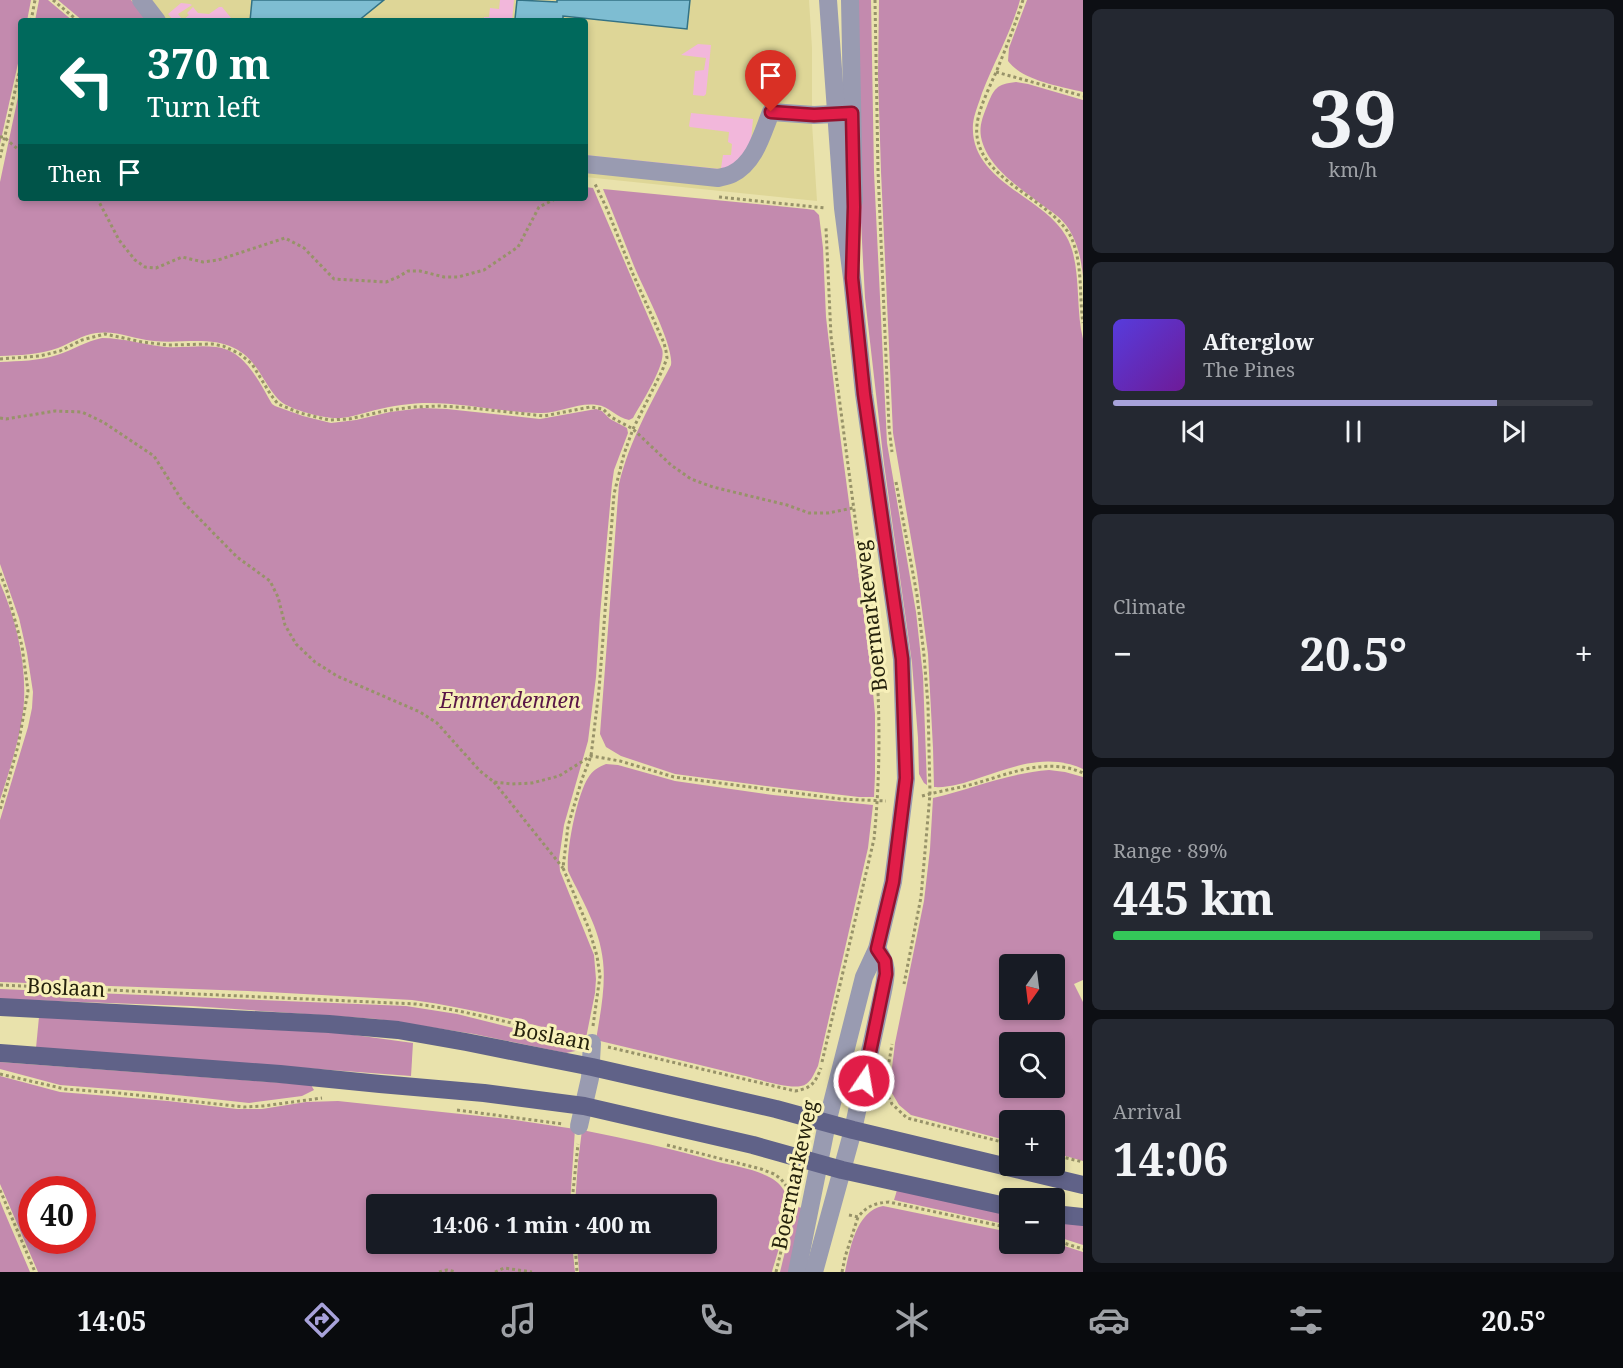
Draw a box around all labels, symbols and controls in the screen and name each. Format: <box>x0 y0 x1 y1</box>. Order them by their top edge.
text: 370 m <box>147 34 271 91</box>
icon: left <box>48 42 126 120</box>
pin <box>745 50 796 112</box>
icon: arrive <box>754 59 787 92</box>
text: 39 <box>1309 64 1397 170</box>
text: Turn left <box>147 88 260 125</box>
icon: arrive <box>113 156 146 189</box>
text: km/h <box>1328 156 1378 183</box>
text: Then <box>48 158 101 188</box>
text: Afterglow <box>1203 326 1314 356</box>
text: The Pines <box>1203 356 1295 383</box>
icon: previous <box>1177 415 1210 448</box>
icon: pause <box>1337 415 1370 448</box>
icon: next <box>1497 415 1530 448</box>
street label: Boermarkeweg <box>847 538 893 693</box>
text: Climate <box>1113 593 1186 620</box>
text: 20.5° <box>1300 623 1407 684</box>
text: − <box>1113 631 1132 676</box>
text: + <box>1575 631 1593 676</box>
park label: Emmerdennen <box>438 686 581 714</box>
text: Range · 89% <box>1113 837 1227 864</box>
text: 445 km <box>1113 867 1274 928</box>
north arrow <box>999 954 1065 1020</box>
map controls <box>999 954 1065 1254</box>
street label: Boslaan <box>26 971 106 1003</box>
street label: Boslaan <box>511 1014 594 1056</box>
button: search <box>999 1032 1065 1098</box>
position arrow <box>832 1049 896 1113</box>
street label: Boermarkeweg <box>764 1097 824 1252</box>
text: Arrival <box>1113 1098 1181 1125</box>
button: + <box>999 1110 1065 1176</box>
text: 14:06 <box>1113 1128 1228 1189</box>
speed limit sign: 40 <box>18 1176 96 1254</box>
button: − <box>999 1188 1065 1254</box>
text: 14:06 · 1 min · 400 m <box>432 1209 651 1239</box>
icon: directions <box>301 1299 343 1341</box>
icon: music <box>498 1299 540 1341</box>
icon: phone <box>695 1299 737 1341</box>
icon: climate <box>891 1299 933 1341</box>
icon: car <box>1088 1299 1130 1341</box>
icon: filters <box>1285 1299 1327 1341</box>
text: 14:05 <box>77 1302 147 1339</box>
text: 20.5° <box>1481 1302 1546 1339</box>

